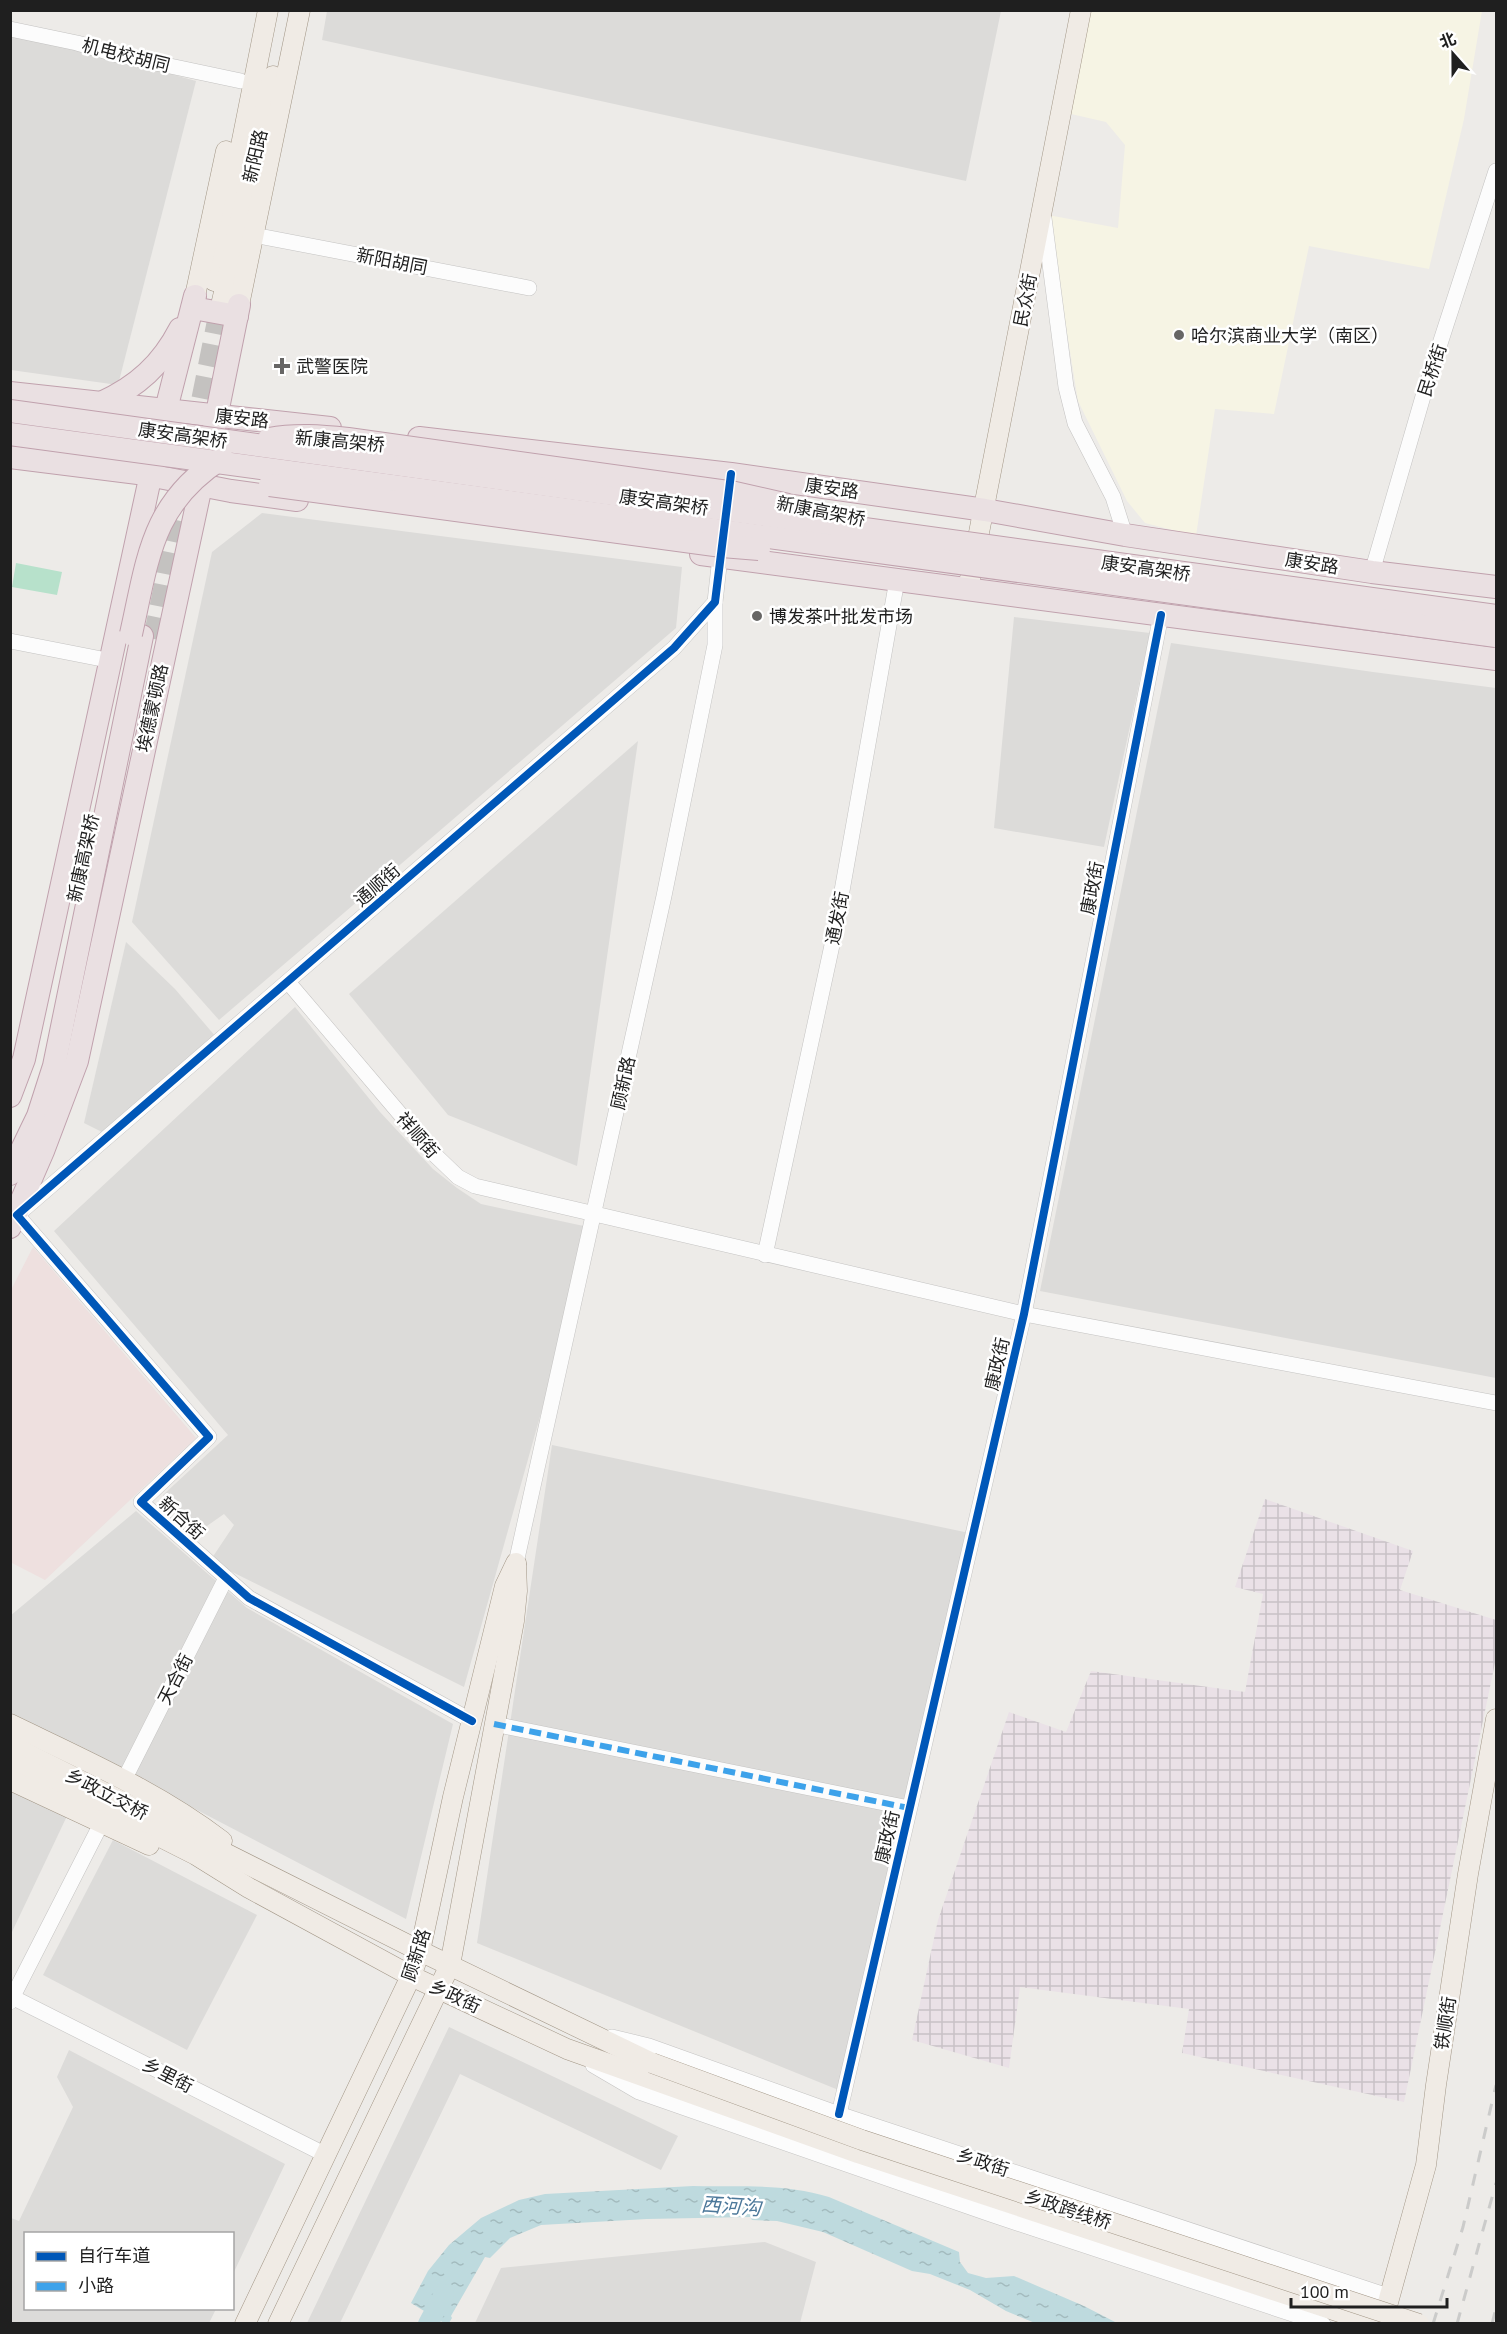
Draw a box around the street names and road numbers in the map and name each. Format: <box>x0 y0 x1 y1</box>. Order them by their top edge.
street label: 机电校胡同 <box>80 33 172 77</box>
street label: 新阳路 <box>238 127 272 185</box>
street label: 新阳胡同 <box>354 243 430 279</box>
street label: 民众街 <box>1009 271 1041 329</box>
street label: 民桥街 <box>1413 341 1451 399</box>
street label: 康安路 <box>214 404 270 432</box>
street label: 康安高架桥 <box>137 417 229 453</box>
street label: 新康高架桥 <box>294 426 386 456</box>
street label: 康安路 <box>804 473 860 503</box>
street label: 康安高架桥 <box>618 484 710 520</box>
street label: 新康高架桥 <box>775 491 867 531</box>
street label: 康安路 <box>1284 547 1340 579</box>
street label: 康安高架桥 <box>1100 550 1192 586</box>
street label: 埃德蒙顿路 <box>131 662 173 754</box>
street label: 新康高架桥 <box>62 812 104 904</box>
street label: 通顺街 <box>349 859 405 911</box>
street label: 康政街 <box>1076 859 1108 917</box>
street label: 通发街 <box>821 889 853 947</box>
street label: 顾新路 <box>606 1054 640 1112</box>
street label: 祥顺街 <box>392 1107 444 1163</box>
street label: 康政街 <box>980 1335 1014 1393</box>
street label: 新合街 <box>154 1491 210 1545</box>
street label: 天合街 <box>152 1650 198 1708</box>
street label: 乡政立交桥 <box>62 1763 152 1825</box>
street label: 康政街 <box>870 1808 904 1866</box>
street label: 顾新路 <box>397 1926 435 1984</box>
street label: 乡政街 <box>426 1974 484 2018</box>
street label: 铁顺街 <box>1429 1995 1461 2051</box>
street label: 乡里街 <box>139 2052 197 2098</box>
street label: 乡政街 <box>954 2143 1012 2181</box>
street label: 乡政跨线桥 <box>1022 2184 1114 2234</box>

